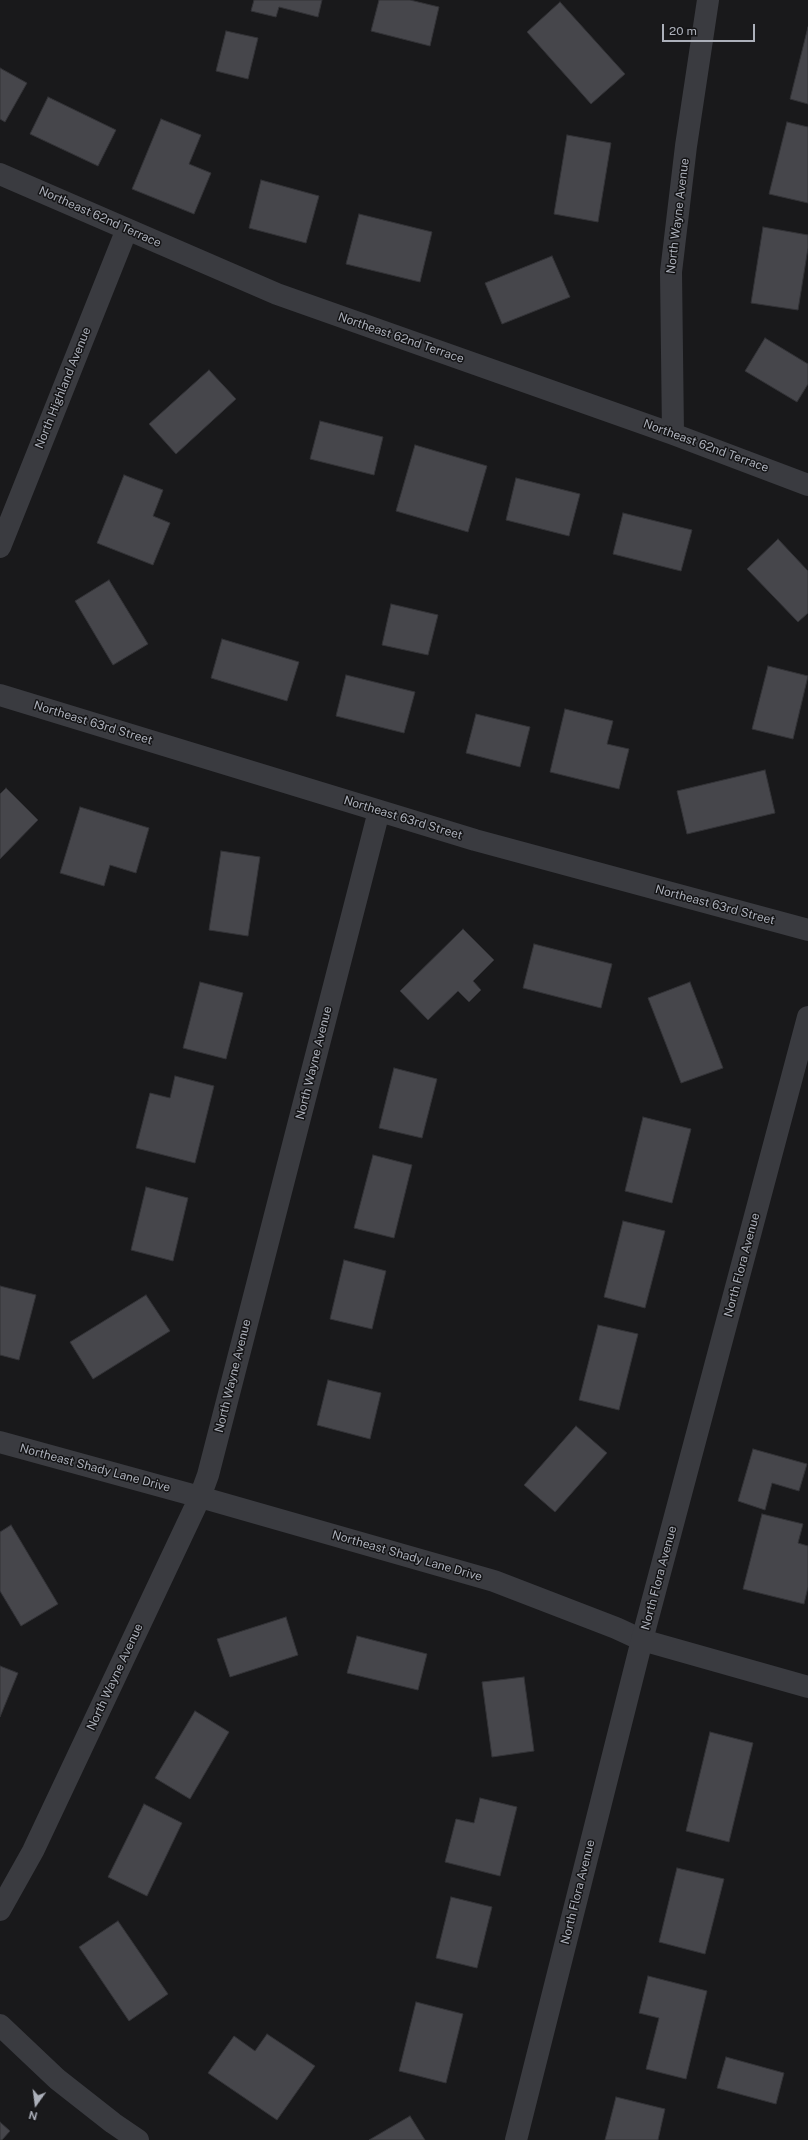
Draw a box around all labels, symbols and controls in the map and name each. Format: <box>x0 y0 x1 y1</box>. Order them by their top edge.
scale bar <box>664 16 757 42</box>
text: 20 m <box>669 24 697 38</box>
street label: North Wayne Avenue <box>664 157 692 275</box>
street label: Northeast 62nd Terrace <box>37 183 163 251</box>
street label: Northeast 62nd Terrace <box>336 310 466 366</box>
street label: North Highland Avenue <box>32 325 94 451</box>
street label: Northeast 62nd Terrace <box>641 417 771 475</box>
street label: Northeast 63rd Street <box>32 698 154 748</box>
street label: Northeast 63rd Street <box>342 793 464 843</box>
street label: Northeast 63rd Street <box>654 882 776 928</box>
street label: North Wayne Avenue <box>293 1005 335 1121</box>
street label: North Flora Avenue <box>721 1211 763 1319</box>
street label: North Wayne Avenue <box>212 1318 254 1434</box>
street label: Northeast Shady Lane Drive <box>18 1441 172 1495</box>
street label: North Flora Avenue <box>638 1524 680 1632</box>
street label: Northeast Shady Lane Drive <box>330 1528 484 1584</box>
street label: North Wayne Avenue <box>84 1621 146 1733</box>
street label: North Flora Avenue <box>558 1838 598 1946</box>
north arrow <box>16 2084 56 2124</box>
text: N <box>27 2109 39 2123</box>

